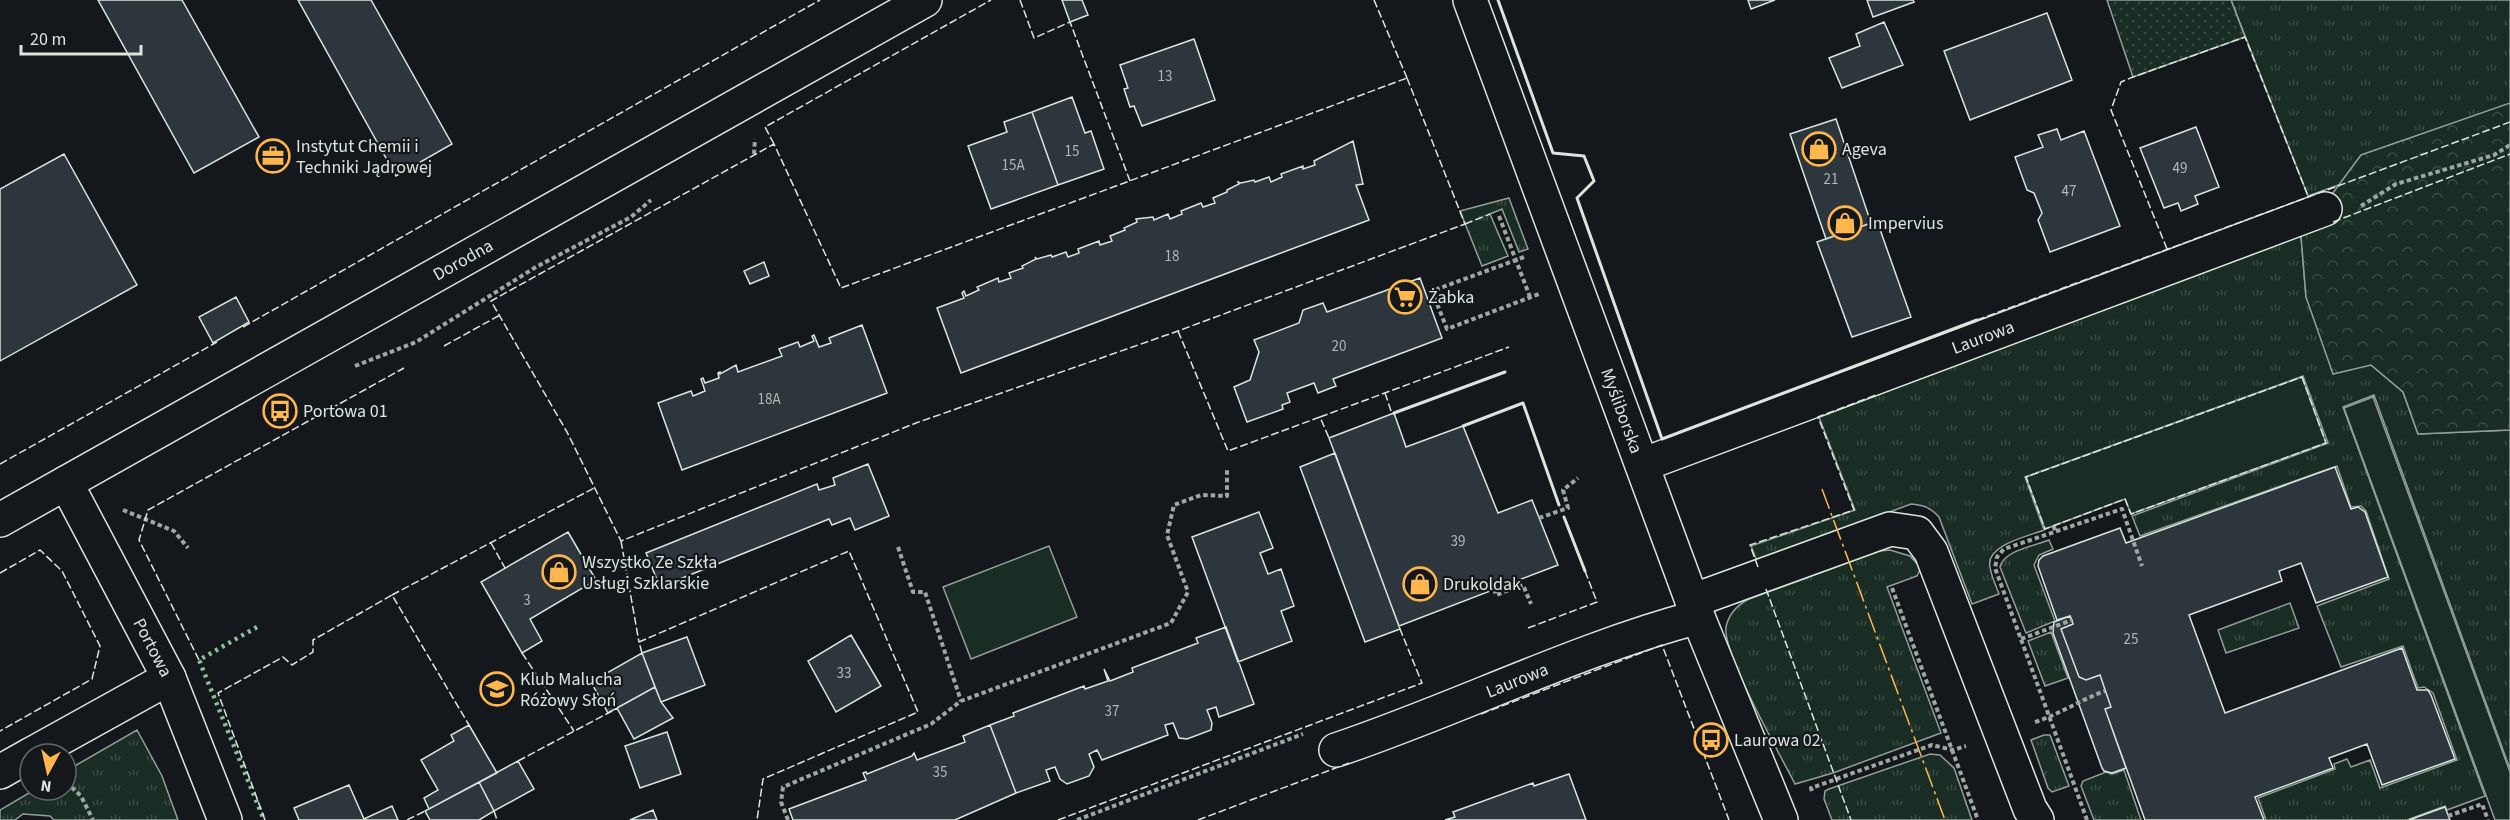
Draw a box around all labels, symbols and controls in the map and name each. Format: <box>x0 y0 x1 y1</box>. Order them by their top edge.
scale bar <box>21 18 141 56</box>
text: 20 m <box>30 27 66 52</box>
house number: 13 <box>1158 66 1172 87</box>
shop icon: Ageva <box>1801 131 1837 167</box>
place label: Instytut Chemii i Techniki Jądrowej <box>296 134 432 180</box>
place label: Ageva <box>1842 137 1887 162</box>
office icon: Instytut Chemii i Techniki Jądrowej <box>255 138 291 174</box>
house number: 15 <box>1065 141 1079 162</box>
house number: 15A <box>1001 155 1025 176</box>
house number: 49 <box>2173 158 2187 179</box>
house number: 21 <box>1824 169 1838 190</box>
house number: 47 <box>2062 181 2076 202</box>
shop icon: Impervius <box>1827 205 1863 241</box>
place label: Impervius <box>1868 211 1943 236</box>
street label: Dorodna <box>428 233 498 287</box>
house number: 18 <box>1165 246 1179 267</box>
supermarket icon: Żabka <box>1387 279 1423 315</box>
place label: Żabka <box>1428 285 1474 310</box>
street label: Laurowa <box>1948 314 2018 360</box>
house number: 20 <box>1332 336 1346 357</box>
street label: Myśliborska <box>1595 365 1649 457</box>
house number: 18A <box>757 389 781 410</box>
bus stop icon: Portowa 01 <box>262 393 298 429</box>
place label: Portowa 01 <box>303 399 388 424</box>
house number: 39 <box>1451 531 1465 552</box>
place label: Wszystko Ze Szkła Usługi Szklarskie <box>582 550 717 596</box>
shop icon: Wszystko Ze Szkła Usługi Szklarskie <box>541 554 577 590</box>
shop icon: Drukoldak <box>1402 566 1438 602</box>
place label: Drukoldak <box>1443 572 1521 597</box>
house number: 3 <box>523 590 531 611</box>
street label: Portowa <box>127 614 179 681</box>
house number: 25 <box>2124 629 2138 650</box>
street label: Laurowa <box>1482 657 1552 704</box>
house number: 33 <box>837 663 851 684</box>
place label: Klub Malucha Różowy Słoń <box>520 667 622 713</box>
school or university icon: Klub Malucha Różowy Słoń <box>479 671 515 707</box>
house number: 37 <box>1105 701 1119 722</box>
bus stop icon: Laurowa 02 <box>1693 722 1729 758</box>
place label: Laurowa 02 <box>1734 728 1821 753</box>
north arrow <box>18 742 78 802</box>
house number: 35 <box>933 762 947 783</box>
text: N <box>39 774 53 797</box>

